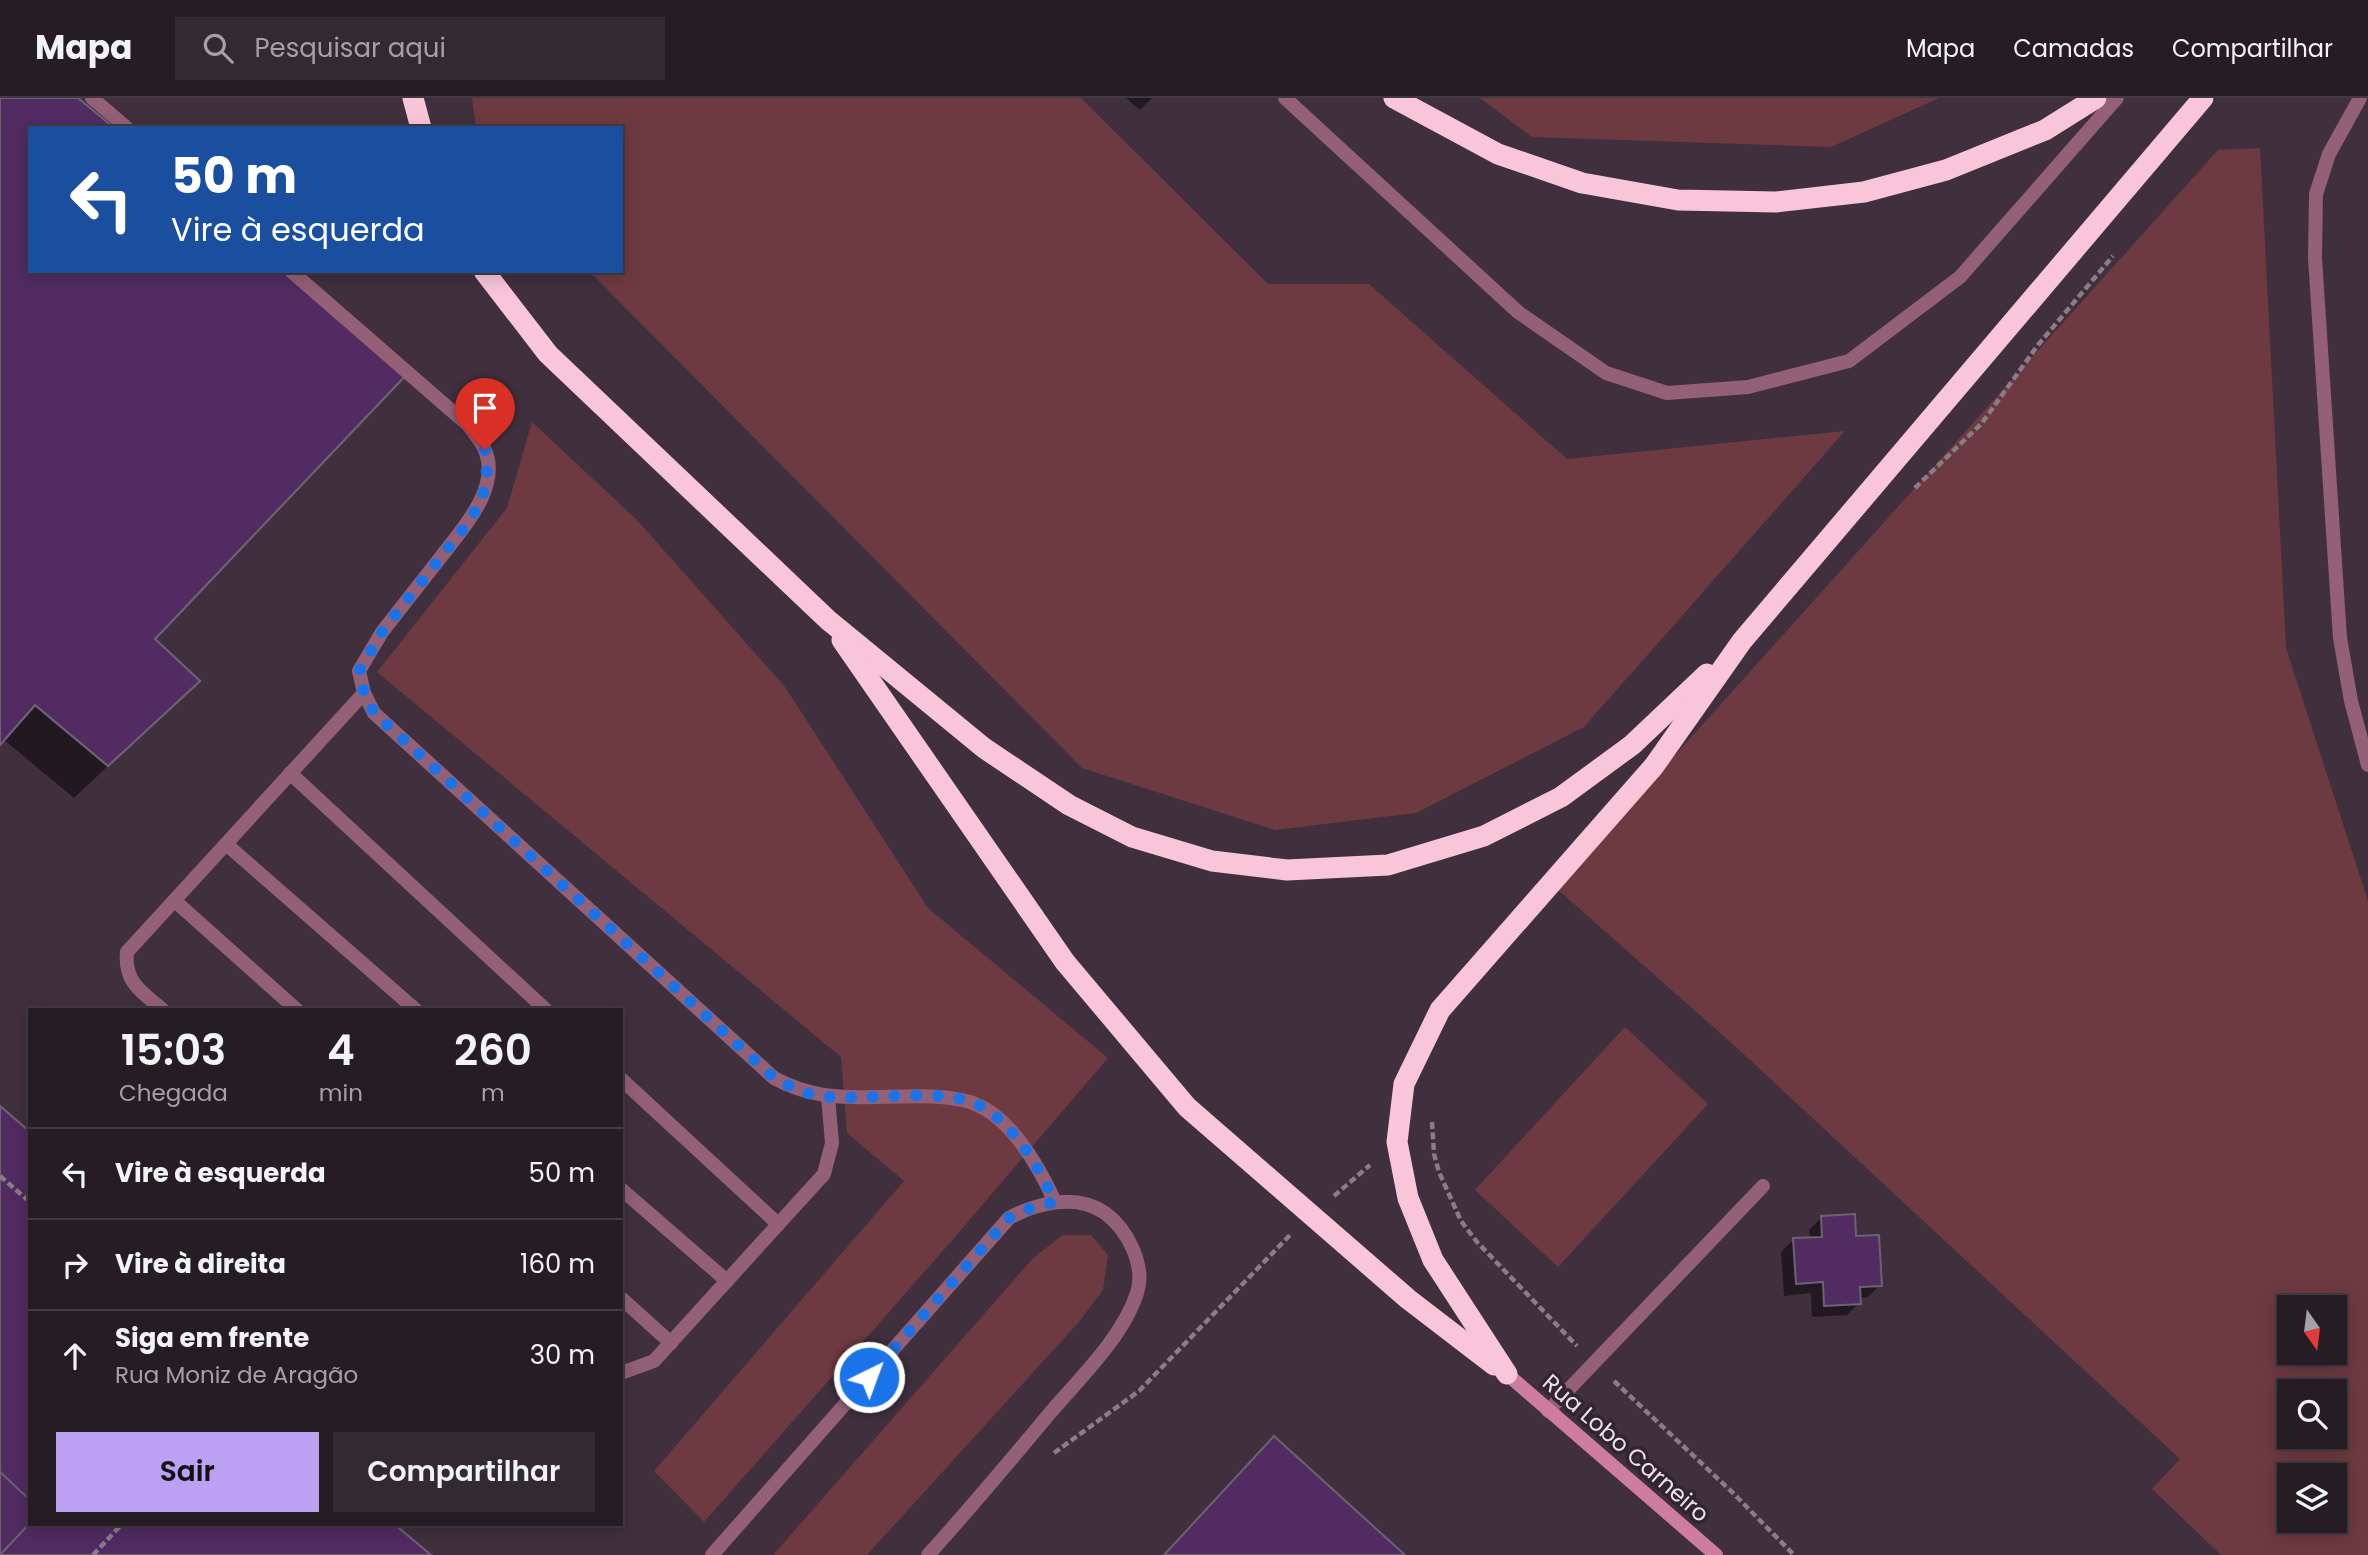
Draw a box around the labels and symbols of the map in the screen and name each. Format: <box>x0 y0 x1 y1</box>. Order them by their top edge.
pin <box>455 378 515 450</box>
north arrow <box>2277 1295 2347 1365</box>
position arrow <box>832 1340 906 1414</box>
street label: Rua Lobo Carneiro <box>1536 1367 1716 1529</box>

